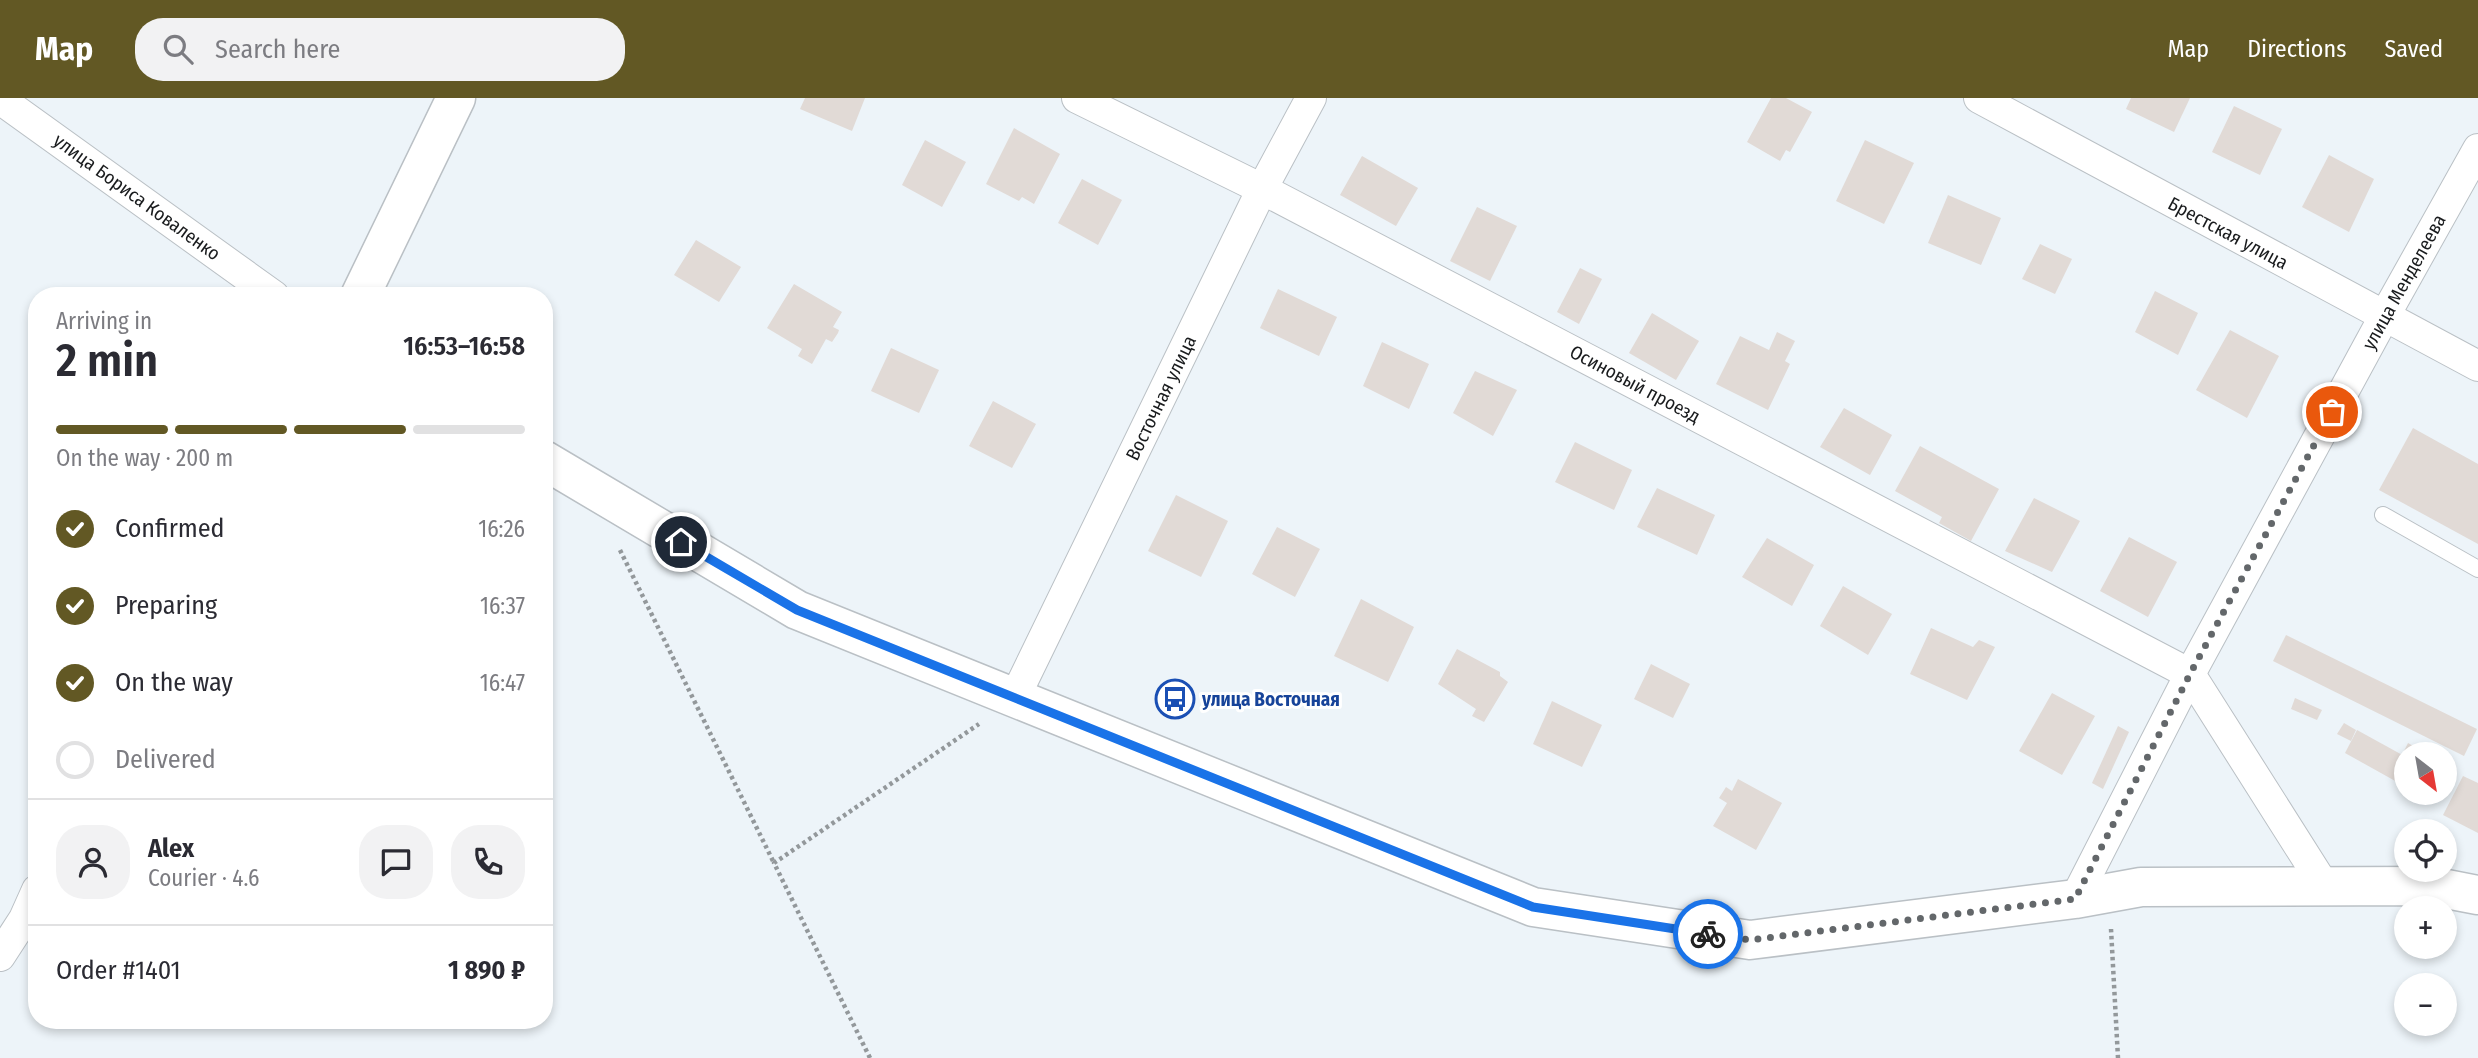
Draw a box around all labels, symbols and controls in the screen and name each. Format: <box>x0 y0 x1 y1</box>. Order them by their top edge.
search box <box>135 18 625 81</box>
text: Map <box>35 29 93 69</box>
icon: search <box>159 30 197 68</box>
text: Search here <box>215 34 340 65</box>
text: Map <box>2168 35 2209 63</box>
text: Directions <box>2247 35 2346 63</box>
text: Saved <box>2384 35 2443 63</box>
street label: улица Бориса Коваленко <box>49 129 225 265</box>
street label: Брестская улица <box>2164 192 2292 274</box>
street label: улица Менделеева <box>2357 210 2451 354</box>
text: Arriving in <box>56 307 152 335</box>
text: 16:53–16:58 <box>403 331 525 362</box>
street label: Восточная улица <box>1121 332 1201 464</box>
text: 2 min <box>56 333 158 388</box>
street label: Осиновый проезд <box>1566 340 1704 428</box>
pin <box>2302 382 2362 442</box>
icon: bag <box>2313 393 2351 431</box>
text: On the way · 200 m <box>56 444 233 472</box>
icon: check <box>56 510 94 548</box>
pin <box>651 512 711 572</box>
text: Confirmed <box>115 513 225 544</box>
text: 16:26 <box>478 515 525 543</box>
icon: home <box>662 523 700 561</box>
icon: check <box>56 587 94 625</box>
text: Preparing <box>115 590 217 621</box>
text: 16:37 <box>480 592 525 620</box>
icon: check <box>56 664 94 702</box>
text: On the way <box>115 667 233 698</box>
text: 16:47 <box>480 669 525 697</box>
bus stop icon: улица Восточная <box>1154 678 1196 720</box>
place label: улица Восточная <box>1201 688 1340 711</box>
north arrow <box>2394 742 2457 805</box>
map controls <box>2394 742 2457 1036</box>
text: Delivered <box>115 744 216 775</box>
button: locate <box>2394 819 2457 882</box>
button: person <box>56 825 130 899</box>
button: chat <box>359 825 433 899</box>
button: phone <box>451 825 525 899</box>
text: Alex <box>148 833 194 864</box>
text: Courier · 4.6 <box>148 864 259 892</box>
button: + <box>2394 896 2457 959</box>
courier <box>1673 899 1743 969</box>
icon: bike <box>1689 915 1727 953</box>
text: Order #1401 <box>56 955 181 986</box>
text: 1 890 ₽ <box>448 955 525 986</box>
button: − <box>2394 973 2457 1036</box>

